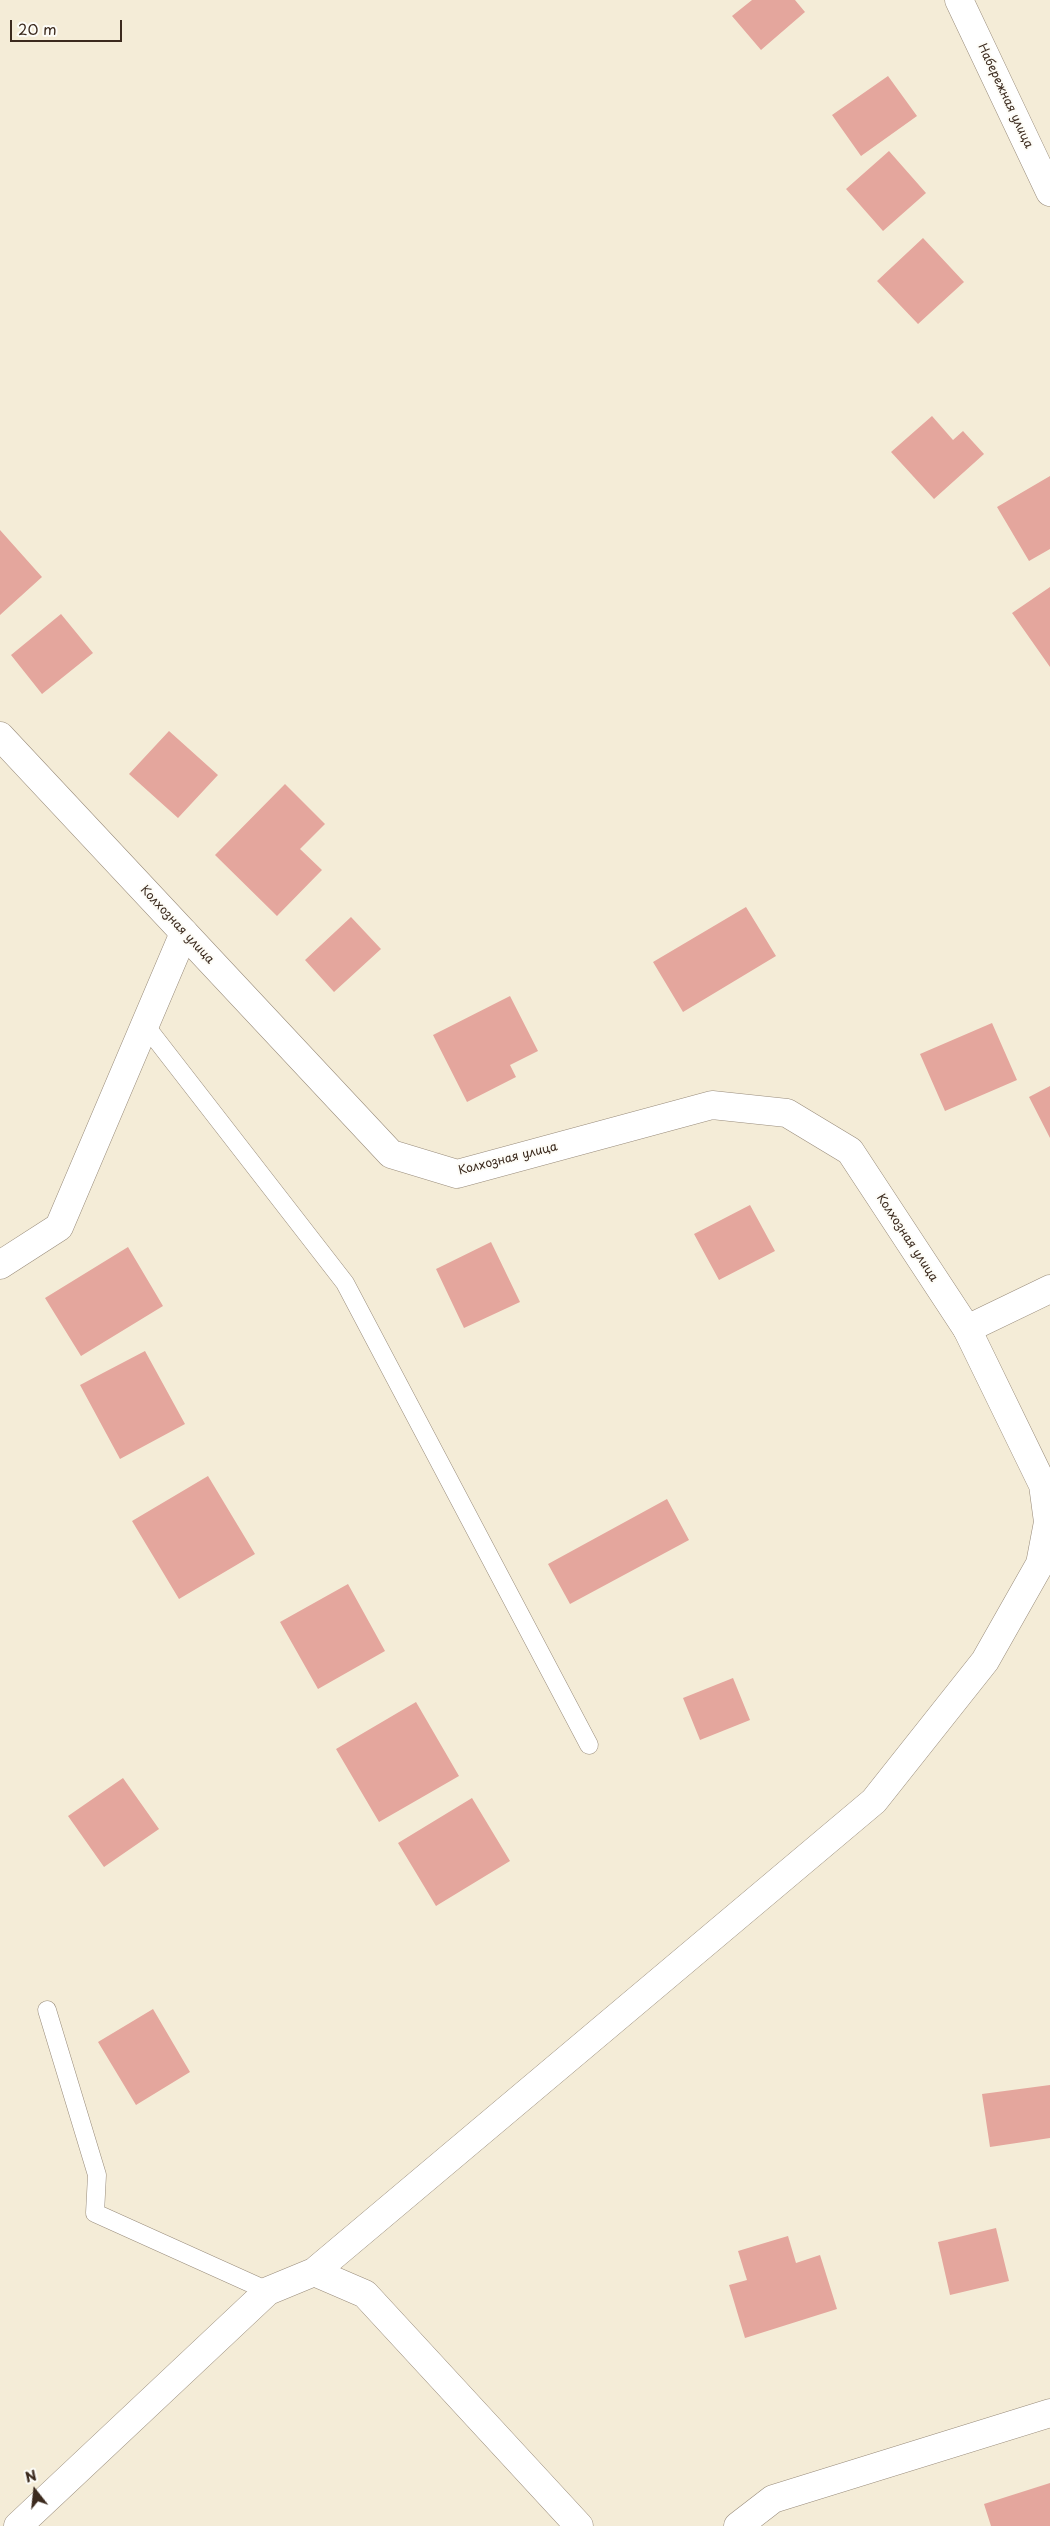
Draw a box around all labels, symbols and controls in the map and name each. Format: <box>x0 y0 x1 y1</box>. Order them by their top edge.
scale bar <box>12 10 125 42</box>
text: 20 m <box>18 17 57 40</box>
street label: Набережная улица <box>974 41 1036 151</box>
street label: Колхозная улица <box>137 883 217 967</box>
street label: Колхозная улица <box>457 1140 559 1178</box>
street label: Колхозная улица <box>873 1191 941 1285</box>
text: N <box>23 2464 39 2488</box>
north arrow <box>10 2466 60 2516</box>

